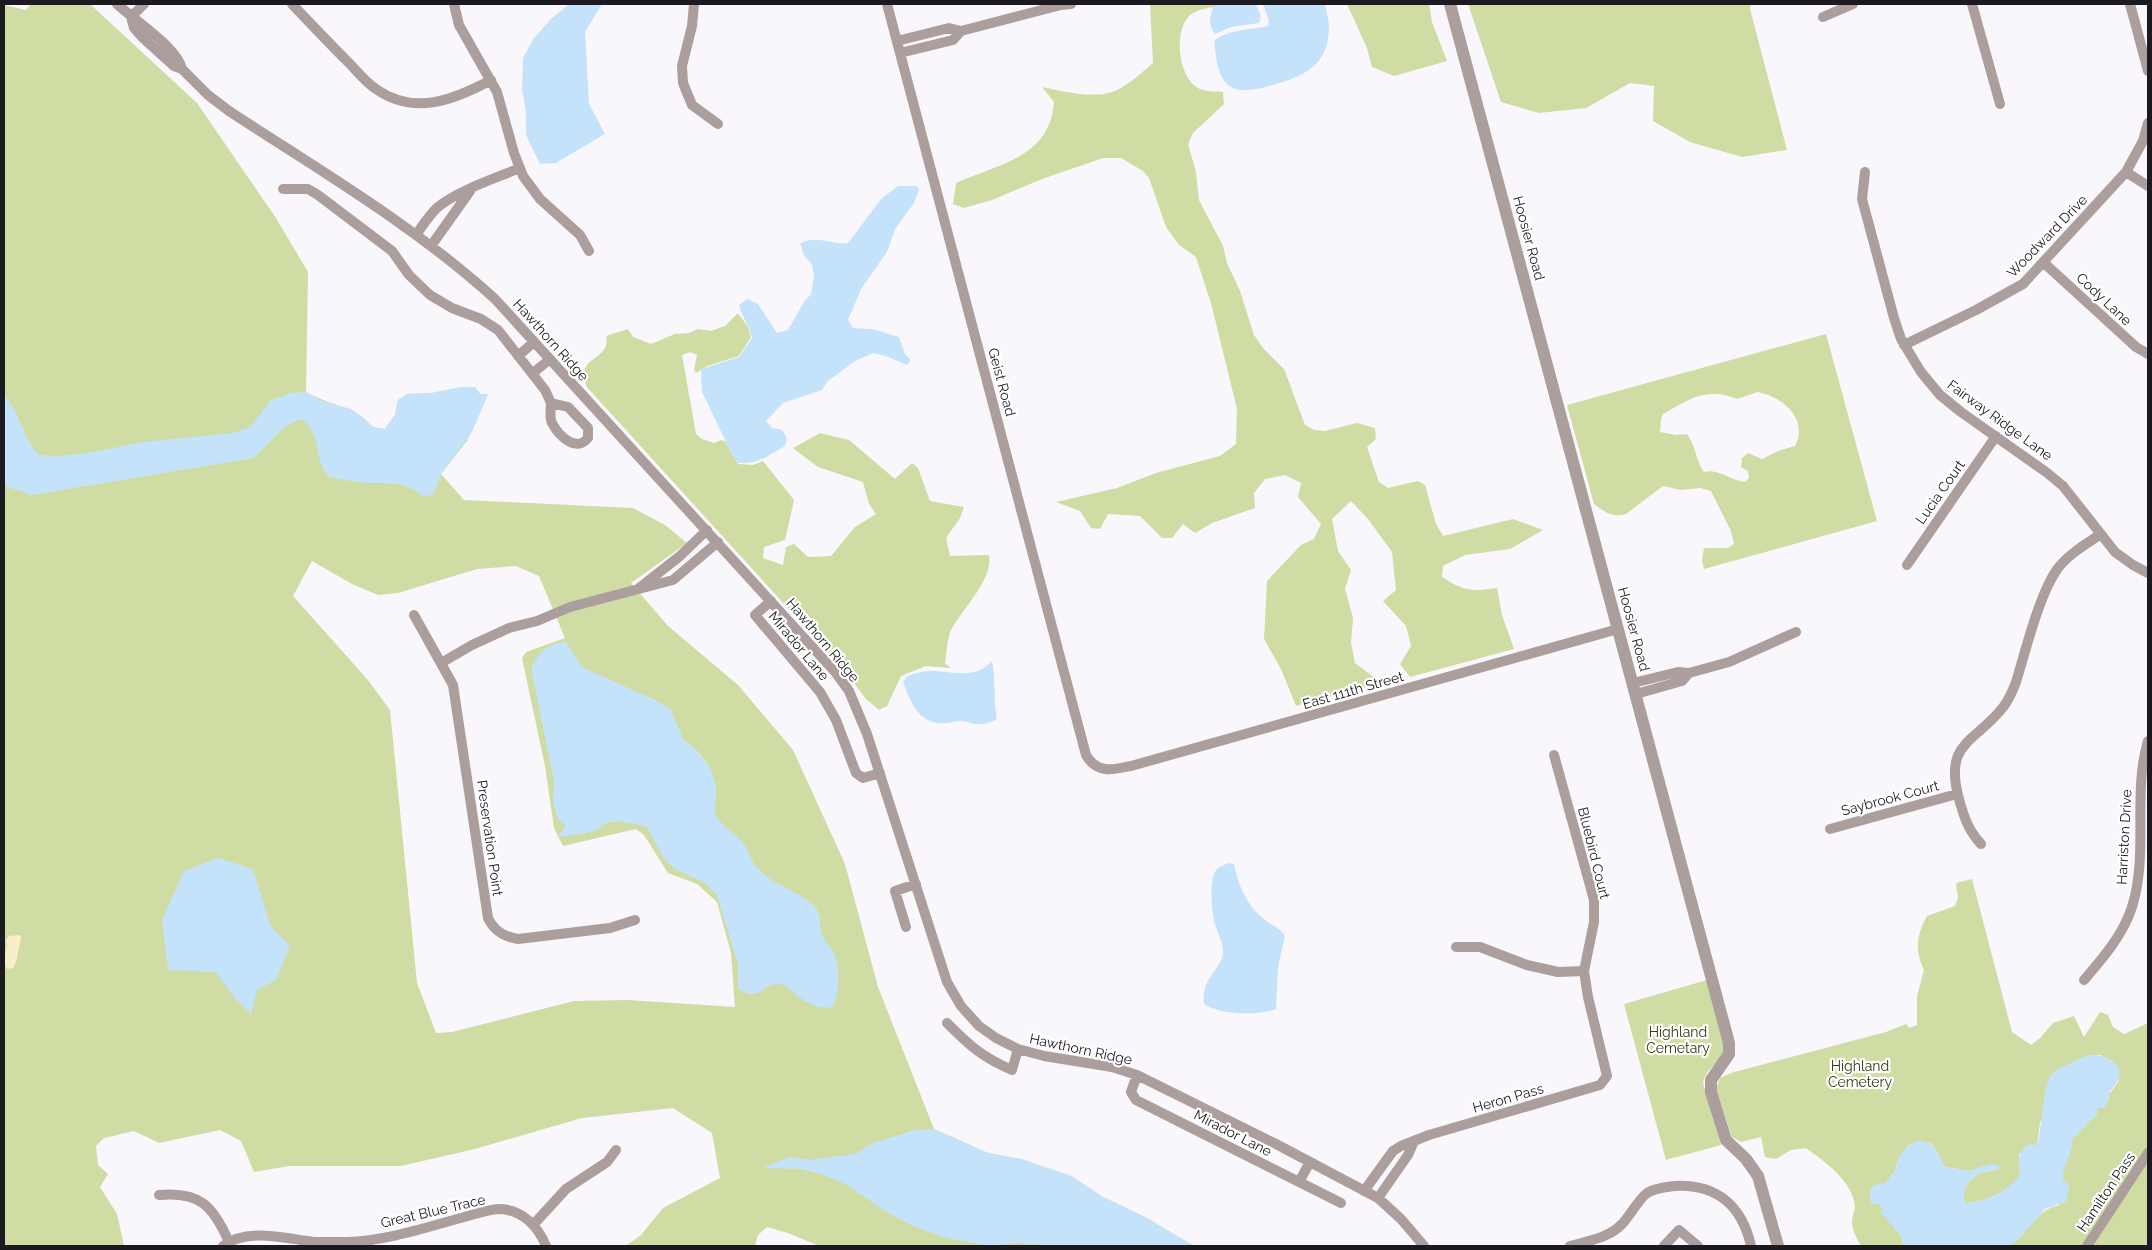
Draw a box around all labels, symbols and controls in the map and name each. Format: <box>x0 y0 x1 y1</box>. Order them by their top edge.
street label: Woodward Drive <box>2004 191 2090 281</box>
street label: Hoosier Road <box>1510 194 1548 282</box>
street label: Cody Lane <box>2073 269 2135 329</box>
street label: Hawthorn Ridge <box>510 296 592 384</box>
street label: Geist Road <box>985 346 1019 418</box>
street label: Fairway Ridge Lane <box>1944 377 2056 463</box>
street label: Lucia Court <box>1912 457 1968 527</box>
street label: Hoosier Road <box>1615 585 1653 673</box>
street label: Hawthorn Ridge <box>783 595 863 685</box>
street label: Mirador Lane <box>765 608 833 684</box>
street label: East 111th Street <box>1301 668 1406 712</box>
street label: Saybrook Court <box>1839 777 1941 819</box>
street label: Preservation Point <box>474 779 506 897</box>
street label: Harriston Drive <box>2114 789 2134 885</box>
street label: Bluebird Court <box>1575 805 1613 901</box>
park label: Highland Cemetary <box>1646 1024 1710 1056</box>
street label: Hawthorn Ridge <box>1028 1030 1134 1068</box>
park label: Highland Cemetery <box>1828 1058 1892 1090</box>
street label: Heron Pass <box>1471 1080 1546 1116</box>
street label: Mirador Lane <box>1191 1107 1275 1159</box>
street label: Hamilton Pass <box>2074 1149 2138 1235</box>
street label: Great Blue Trace <box>379 1191 487 1231</box>

